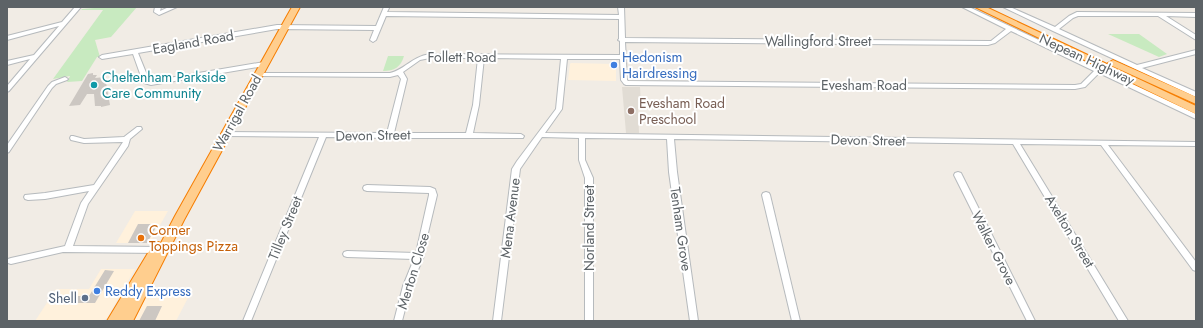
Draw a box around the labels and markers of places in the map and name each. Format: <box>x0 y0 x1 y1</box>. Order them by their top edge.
place label: Hedonism Hairdressing <box>622 47 697 83</box>
marker: Hedonism Hairdressing <box>609 60 619 70</box>
place label: Cheltenham Parkside Care Community <box>102 67 226 103</box>
marker: Cheltenham Parkside Care Community <box>89 80 99 90</box>
place label: Evesham Road Preschool <box>639 93 725 129</box>
marker: Evesham Road Preschool <box>626 106 636 116</box>
place label: Corner Toppings Pizza <box>149 220 238 256</box>
marker: Corner Toppings Pizza <box>136 233 146 243</box>
place label: Reddy Express <box>105 281 191 301</box>
marker: Reddy Express <box>92 286 102 296</box>
place label: Shell <box>48 288 77 308</box>
marker: Shell <box>80 293 90 303</box>

